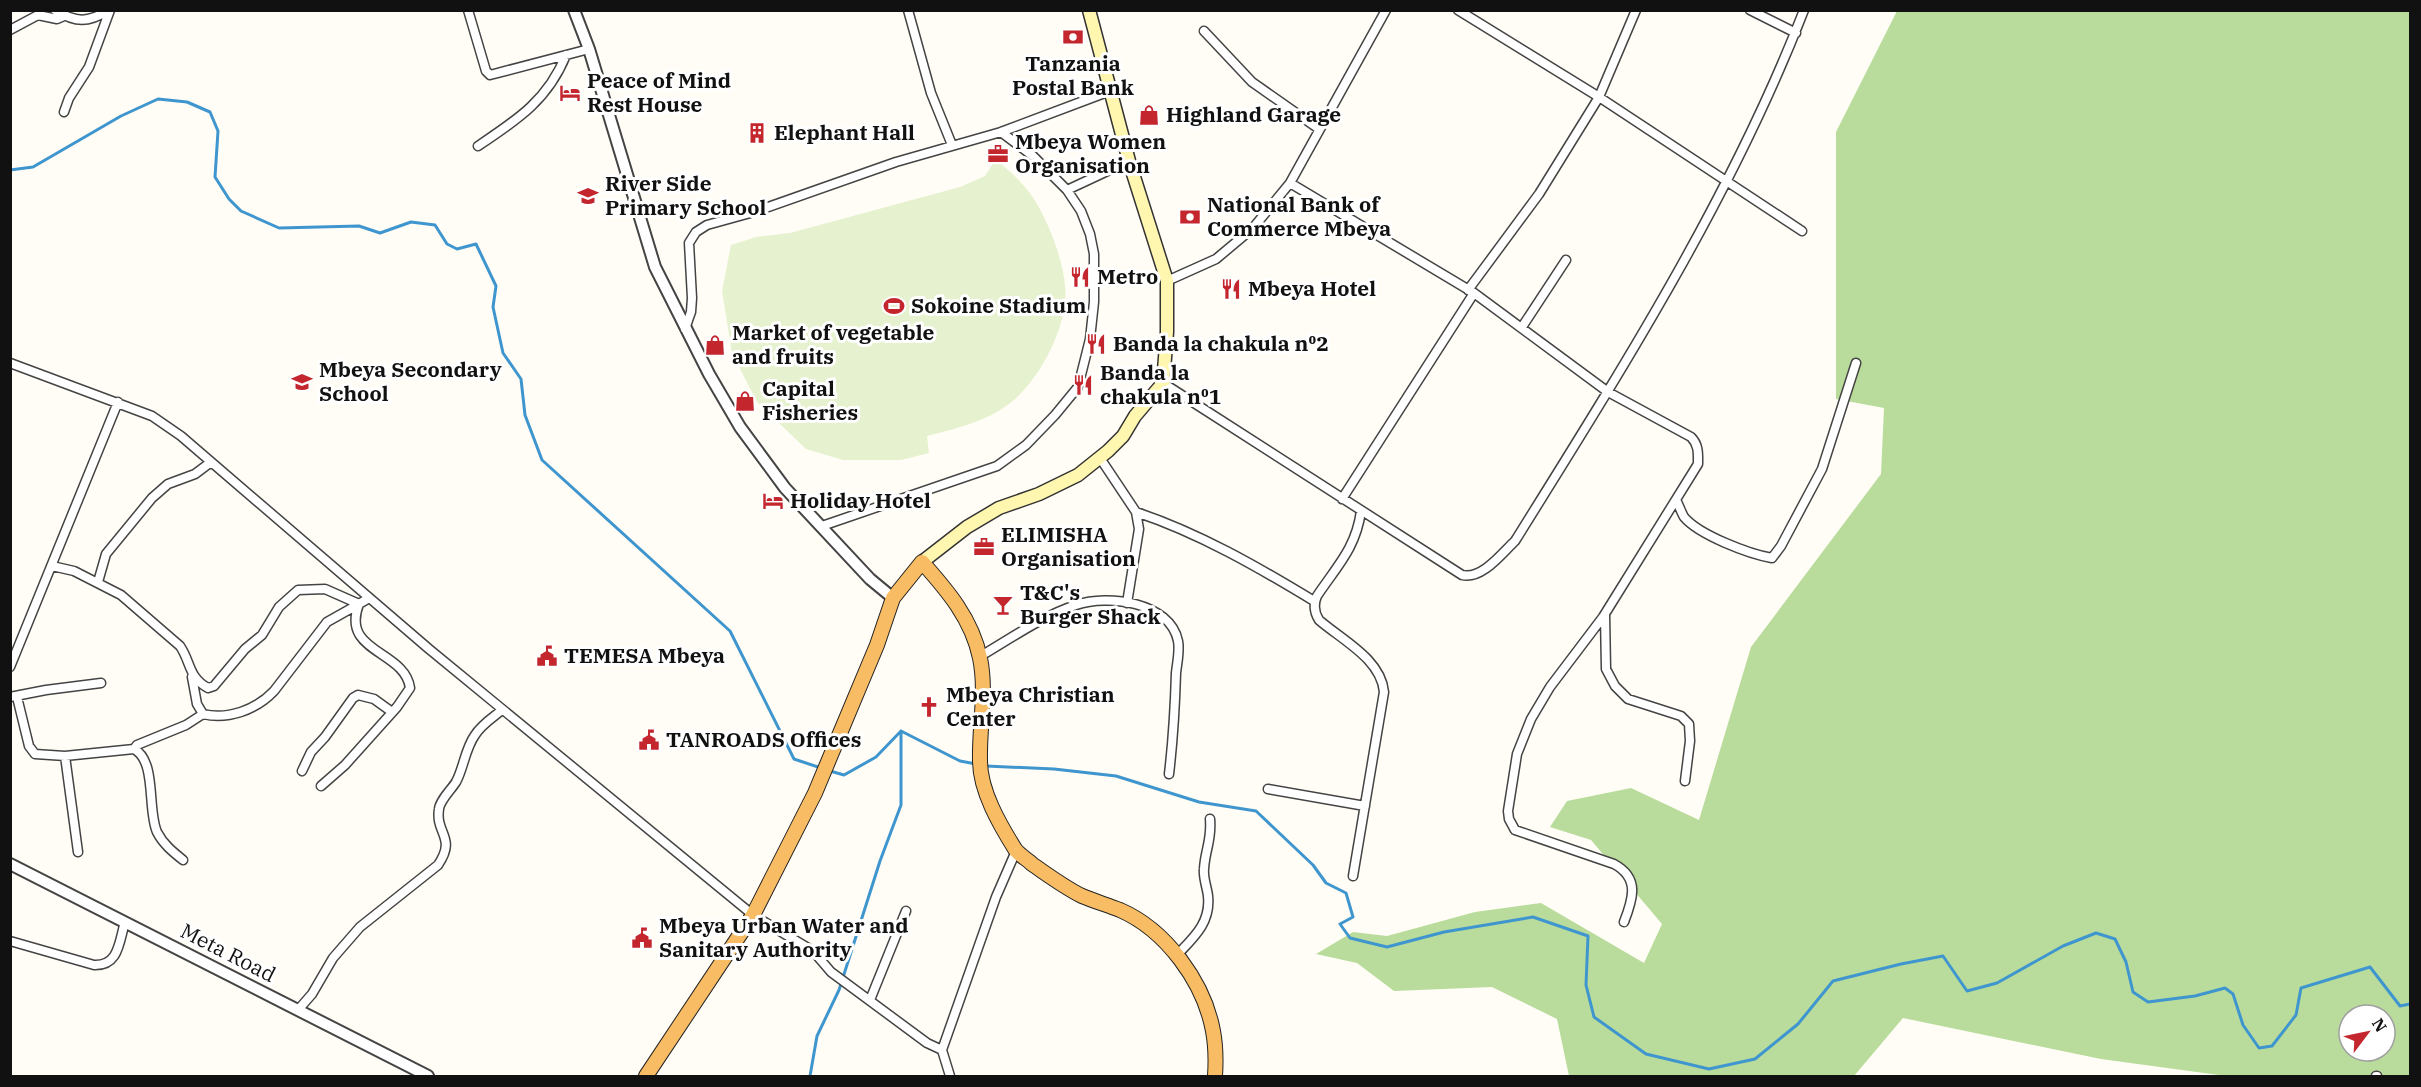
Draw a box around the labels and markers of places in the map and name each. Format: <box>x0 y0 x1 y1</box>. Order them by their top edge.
bank icon: Tanzania Postal Bank <box>1061 25 1085 49</box>
place label: Tanzania Postal Bank <box>1012 49 1134 101</box>
place label: Peace of Mind Rest House <box>587 66 731 118</box>
hotel icon: Peace of Mind Rest House <box>558 81 582 105</box>
place label: Highland Garage <box>1166 100 1341 128</box>
shop icon: Highland Garage <box>1137 103 1161 127</box>
place label: Elephant Hall <box>774 118 915 146</box>
building icon: Elephant Hall <box>745 121 769 145</box>
place label: Mbeya Women Organisation <box>1015 127 1166 179</box>
office icon: Mbeya Women Organisation <box>986 142 1010 166</box>
place label: River Side Primary School <box>605 169 766 221</box>
school or university icon: River Side Primary School <box>576 184 600 208</box>
place label: National Bank of Commerce Mbeya <box>1207 190 1391 242</box>
bank icon: National Bank of Commerce Mbeya <box>1178 205 1202 229</box>
place label: Metro <box>1097 262 1158 290</box>
restaurant icon: Metro <box>1068 265 1092 289</box>
place label: Mbeya Hotel <box>1248 274 1376 302</box>
restaurant icon: Mbeya Hotel <box>1219 277 1243 301</box>
place label: Sokoine Stadium <box>911 291 1086 319</box>
sports icon: Sokoine Stadium <box>882 294 906 318</box>
place label: Market of vegetable and fruits <box>732 318 935 370</box>
place label: Banda la chakula n⁰2 <box>1113 329 1329 357</box>
restaurant icon: Banda la chakula n⁰2 <box>1084 332 1108 356</box>
shop icon: Market of vegetable and fruits <box>703 333 727 357</box>
place label: Mbeya Secondary School <box>319 355 502 407</box>
place label: Banda la chakula n⁰1 <box>1100 358 1221 410</box>
school or university icon: Mbeya Secondary School <box>290 370 314 394</box>
restaurant icon: Banda la chakula n⁰1 <box>1071 373 1095 397</box>
place label: Capital Fisheries <box>762 374 858 426</box>
shop icon: Capital Fisheries <box>733 389 757 413</box>
place label: Holiday Hotel <box>790 486 931 514</box>
hotel icon: Holiday Hotel <box>761 489 785 513</box>
place label: ELIMISHA Organisation <box>1001 520 1136 572</box>
office icon: ELIMISHA Organisation <box>972 535 996 559</box>
place label: T&C's Burger Shack <box>1020 578 1160 630</box>
bar icon: T&C's Burger Shack <box>991 593 1015 617</box>
place label: TEMESA Mbeya <box>564 641 725 669</box>
public building icon: TEMESA Mbeya <box>535 644 559 668</box>
place label: Mbeya Christian Center <box>946 680 1115 732</box>
church icon: Mbeya Christian Center <box>917 695 941 719</box>
place label: TANROADS Offices <box>666 725 861 753</box>
public building icon: TANROADS Offices <box>637 728 661 752</box>
place label: Mbeya Urban Water and Sanitary Authority <box>659 911 909 963</box>
public building icon: Mbeya Urban Water and Sanitary Authority <box>630 926 654 950</box>

